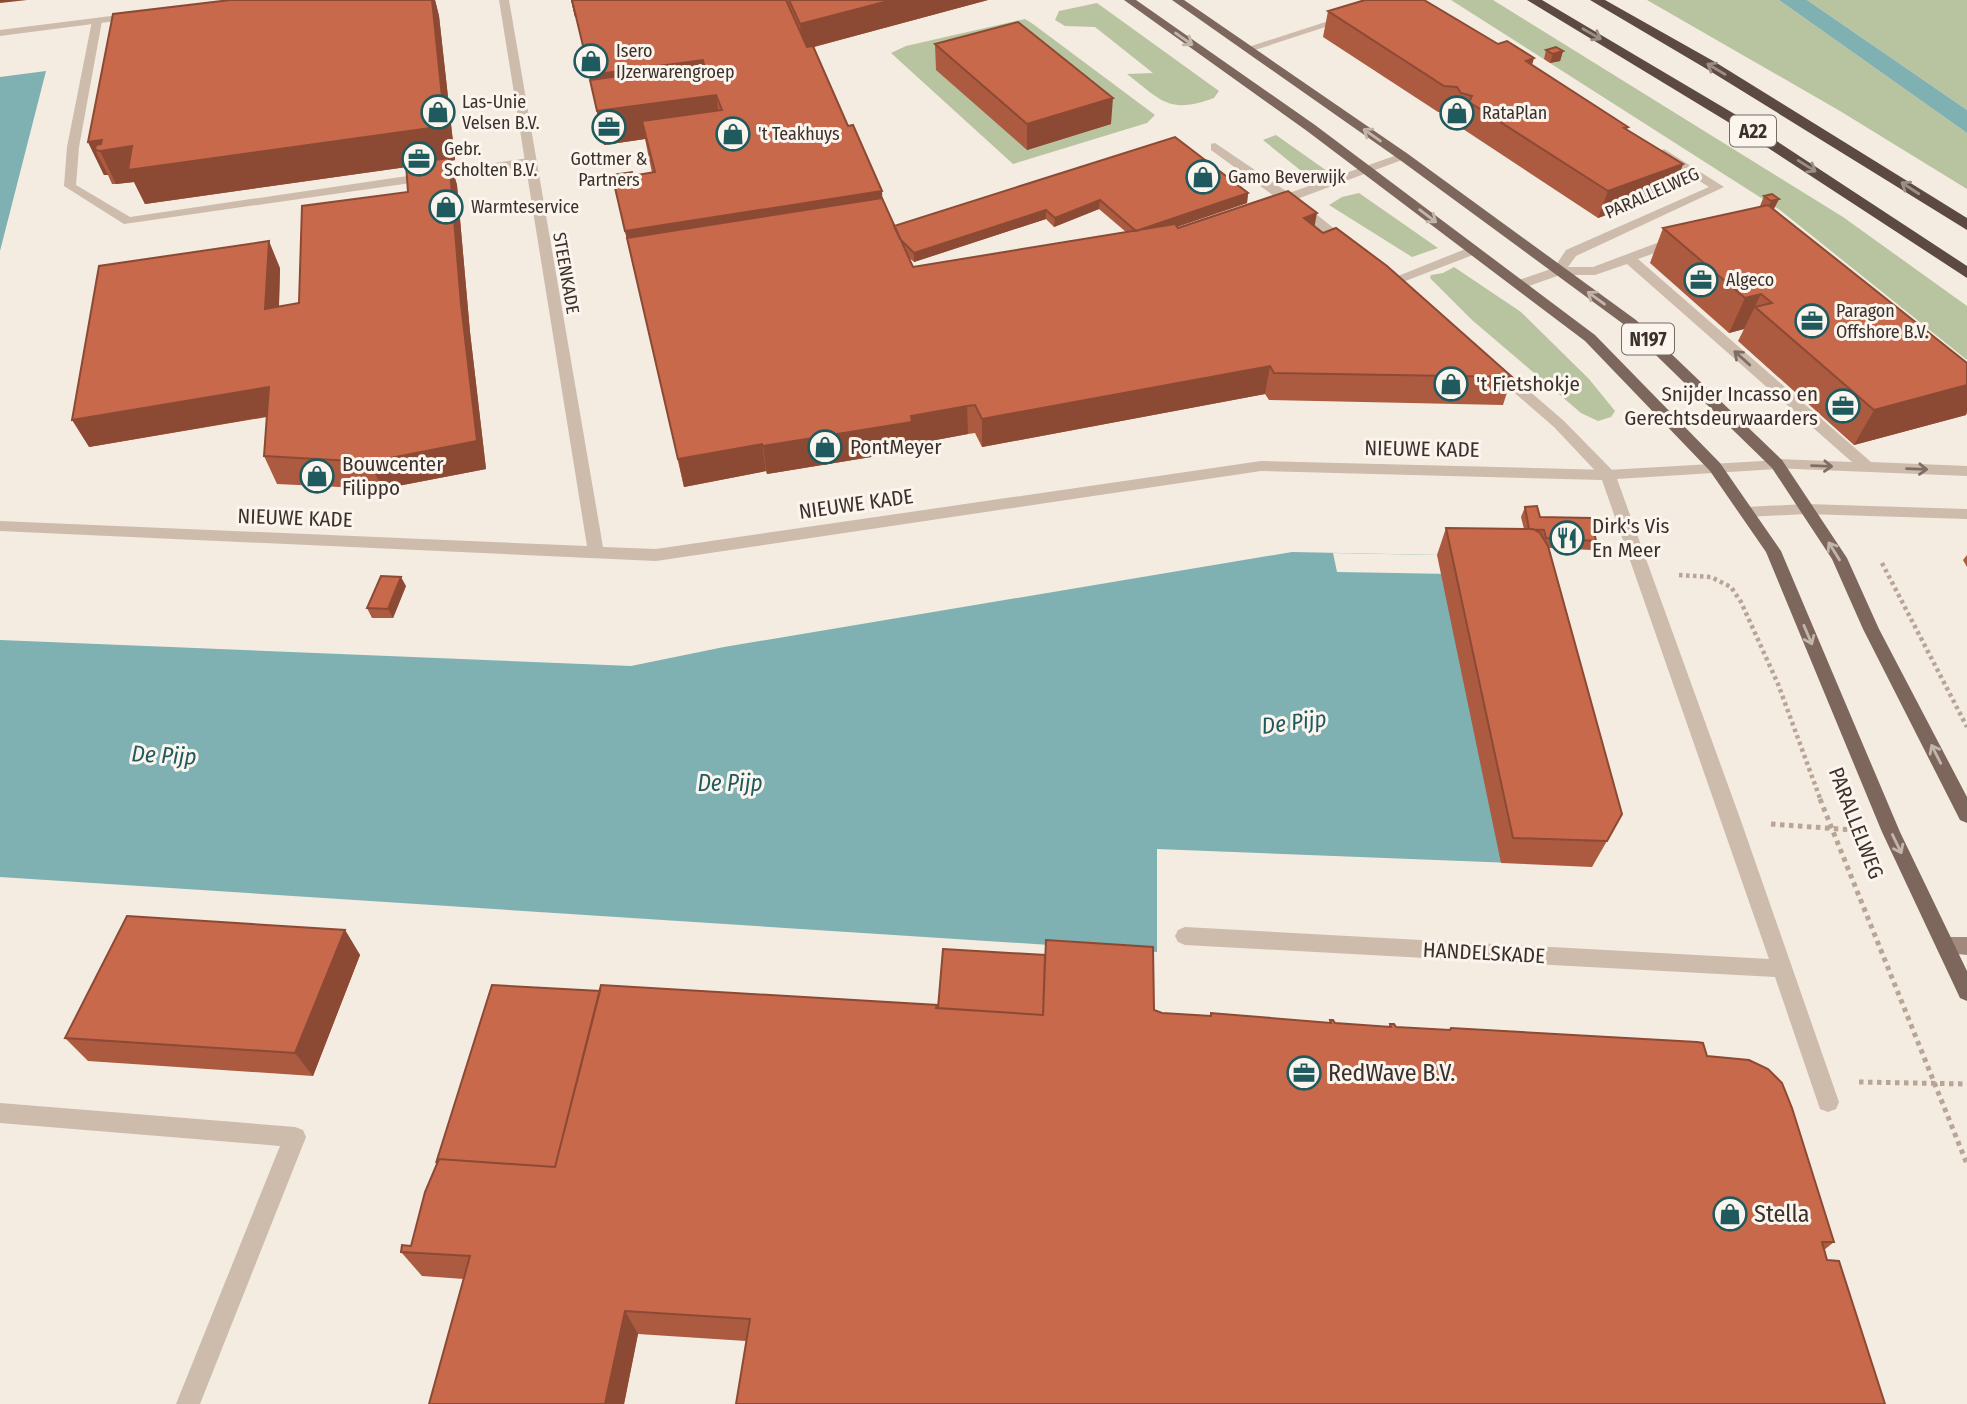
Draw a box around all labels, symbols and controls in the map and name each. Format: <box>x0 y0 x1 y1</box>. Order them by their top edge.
one-way arrow <box>1582 27 1602 41</box>
one-way arrow <box>1174 32 1194 46</box>
place label: Isero IJzerwarengroep <box>616 40 735 83</box>
shop icon: Isero IJzerwarengroep <box>572 42 610 80</box>
one-way arrow <box>1706 62 1726 76</box>
place label: Las-Unie Velsen B.V. <box>462 91 540 134</box>
shop icon: Las-Unie Velsen B.V. <box>419 93 457 131</box>
shop icon: RataPlan <box>1438 94 1476 132</box>
place label: RataPlan <box>1482 102 1547 124</box>
office icon: Gottmer & Partners <box>590 108 628 146</box>
shop icon: 't Teakhuys <box>714 115 752 153</box>
road number: A22 <box>1730 116 1776 146</box>
place label: 't Teakhuys <box>758 123 840 145</box>
one-way arrow <box>1363 128 1382 142</box>
place label: Gebr. Scholten B.V. <box>444 138 538 181</box>
office icon: Gebr. Scholten B.V. <box>400 140 438 178</box>
place label: Gottmer & Partners <box>571 148 647 191</box>
shop icon: Gamo Beverwijk <box>1184 158 1222 196</box>
one-way arrow <box>1797 159 1817 173</box>
street label: PARALLELWEG <box>1602 162 1702 224</box>
place label: Gamo Beverwijk <box>1228 166 1346 188</box>
one-way arrow <box>1901 180 1920 195</box>
shop icon: Warmteservice <box>427 188 465 226</box>
place label: Warmteservice <box>471 196 579 218</box>
one-way arrow <box>1418 209 1437 224</box>
street label: STEENKADE <box>548 230 584 316</box>
office icon: Algeco <box>1682 261 1720 299</box>
place label: Algeco <box>1726 269 1774 291</box>
one-way arrow <box>1587 290 1606 305</box>
place label: Paragon Offshore B.V. <box>1836 300 1929 343</box>
office icon: Paragon Offshore B.V. <box>1793 302 1831 340</box>
road number: N197 <box>1622 324 1674 354</box>
one-way arrow <box>1734 350 1752 366</box>
shop icon: 't Fietshokje <box>1432 365 1470 403</box>
place label: 't Fietshokje <box>1476 371 1580 397</box>
place label: Snijder Incasso en Gerechtsdeurwaarders <box>1624 381 1818 431</box>
office icon: Snijder Incasso en Gerechtsdeurwaarders <box>1824 387 1862 425</box>
shop icon: PontMeyer <box>806 428 844 466</box>
place label: PontMeyer <box>850 434 942 460</box>
street label: NIEUWE KADE <box>1364 435 1480 463</box>
place label: Bouwcenter Filippo <box>342 451 444 501</box>
shop icon: Bouwcenter Filippo <box>298 457 336 495</box>
one-way arrow <box>1810 459 1833 472</box>
one-way arrow <box>1905 463 1928 476</box>
street label: NIEUWE KADE <box>797 483 915 525</box>
street label: NIEUWE KADE <box>237 503 353 533</box>
place label: Dirk's Vis En Meer <box>1592 513 1670 563</box>
restaurant icon: Dirk's Vis En Meer <box>1548 519 1586 557</box>
one-way arrow <box>1826 542 1841 561</box>
one-way arrow <box>1802 623 1815 645</box>
water label: De Pijp <box>1260 704 1328 740</box>
water label: De Pijp <box>131 739 197 771</box>
one-way arrow <box>1928 744 1942 765</box>
street label: PARALLELWEG <box>1823 763 1889 883</box>
water label: De Pijp <box>697 769 763 797</box>
one-way arrow <box>1890 833 1904 854</box>
street label: HANDELSKADE <box>1422 937 1546 969</box>
office icon: RedWave B.V. <box>1285 1054 1323 1092</box>
place label: RedWave B.V. <box>1328 1059 1455 1087</box>
shop icon: Stella <box>1711 1195 1749 1233</box>
place label: Stella <box>1754 1200 1810 1228</box>

